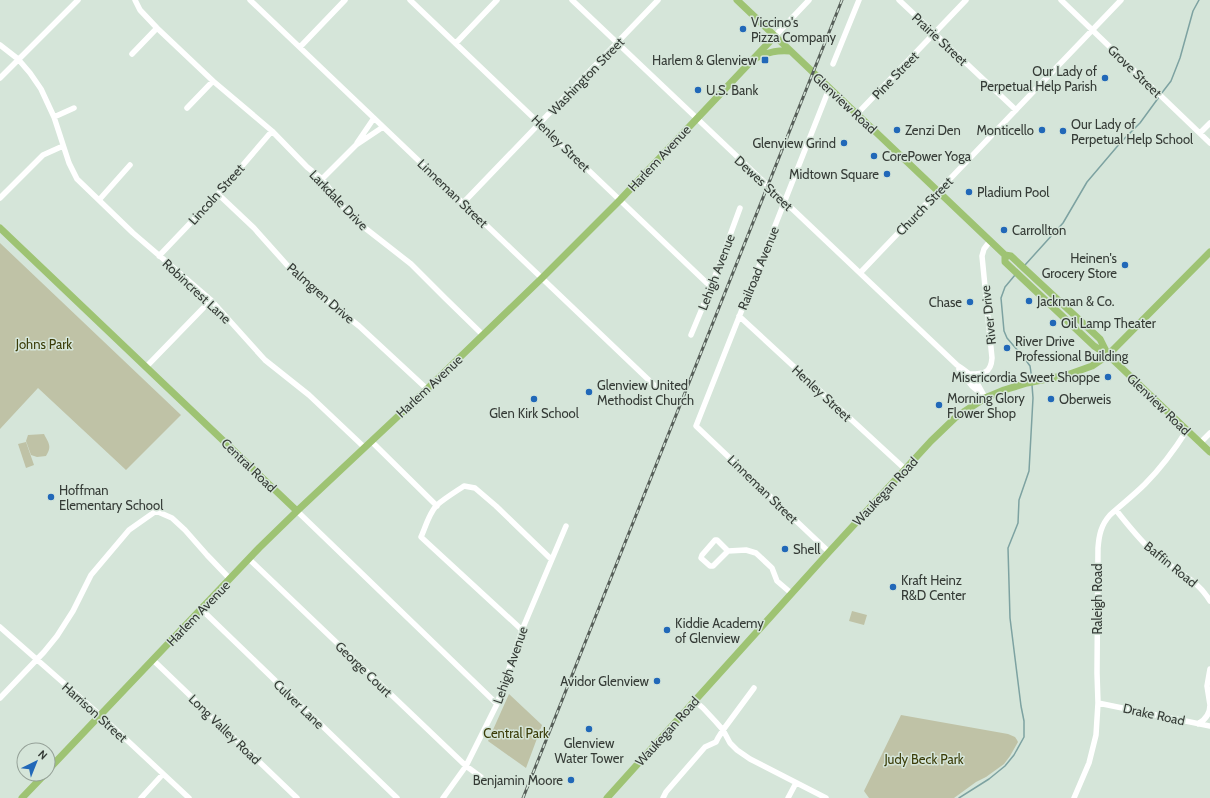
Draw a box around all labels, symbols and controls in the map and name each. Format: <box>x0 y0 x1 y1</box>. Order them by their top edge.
street label: Prairie Street <box>909 9 972 69</box>
place label: Viccino's Pizza Company <box>751 14 836 45</box>
marker: Viccino's Pizza Company <box>738 24 748 34</box>
street label: Washington Street <box>545 33 628 118</box>
street label: Grove Street <box>1105 41 1166 101</box>
street label: Pine Street <box>868 47 922 102</box>
place label: Harlem & Glenview <box>652 52 758 68</box>
marker: Harlem & Glenview <box>760 55 770 65</box>
place label: Our Lady of Perpetual Help Parish <box>980 63 1098 94</box>
street label: Glenview Road <box>810 69 880 137</box>
marker: Our Lady of Perpetual Help Parish <box>1100 73 1110 83</box>
place label: U.S. Bank <box>706 82 758 98</box>
marker: U.S. Bank <box>693 85 703 95</box>
street label: Henley Street <box>528 111 594 175</box>
place label: Our Lady of Perpetual Help School <box>1071 116 1193 147</box>
street label: Harlem Avenue <box>624 121 694 194</box>
place label: Zenzi Den <box>905 122 961 138</box>
place label: Monticello <box>976 122 1034 138</box>
marker: Zenzi Den <box>892 125 902 135</box>
marker: Monticello <box>1037 125 1047 135</box>
marker: Our Lady of Perpetual Help School <box>1058 126 1068 136</box>
place label: Glenview Grind <box>752 135 836 151</box>
marker: Glenview Grind <box>839 138 849 148</box>
place label: CorePower Yoga <box>882 148 972 164</box>
marker: CorePower Yoga <box>869 151 879 161</box>
street label: Dewes Street <box>732 152 797 214</box>
street label: Linneman Street <box>414 155 492 231</box>
street label: Lincoln Street <box>185 160 248 228</box>
place label: Midtown Square <box>789 166 879 182</box>
street label: Larkdale Drive <box>306 167 372 234</box>
marker: Midtown Square <box>882 169 892 179</box>
street label: Church Street <box>892 173 956 239</box>
place label: Pladium Pool <box>977 184 1049 200</box>
marker: Pladium Pool <box>964 187 974 197</box>
place label: Carrollton <box>1012 222 1066 238</box>
street label: Railroad Avenue <box>734 224 782 312</box>
marker: Carrollton <box>999 225 1009 235</box>
street label: Lehigh Avenue <box>694 231 738 312</box>
place label: Heinen's Grocery Store <box>1042 250 1118 281</box>
street label: Robincrest Lane <box>159 255 235 327</box>
street label: Palmgren Drive <box>284 259 358 327</box>
marker: Heinen's Grocery Store <box>1120 260 1130 270</box>
street label: River Drive <box>977 284 999 345</box>
place label: Jackman & Co. <box>1036 293 1115 309</box>
place label: Chase <box>929 294 962 310</box>
marker: Jackman & Co. <box>1024 296 1034 306</box>
marker: Chase <box>965 297 975 307</box>
place label: Oil Lamp Theater <box>1061 315 1157 331</box>
marker: Oil Lamp Theater <box>1048 318 1058 328</box>
place label: River Drive Professional Building <box>1015 333 1129 364</box>
park label: Johns Park <box>15 336 72 352</box>
marker: River Drive Professional Building <box>1002 343 1012 353</box>
street label: Harlem Avenue <box>393 351 466 421</box>
street label: Henley Street <box>789 361 855 425</box>
place label: Misericordia Sweet Shoppe <box>952 369 1100 385</box>
street label: Glenview Road <box>1124 370 1194 438</box>
marker: Misericordia Sweet Shoppe <box>1103 372 1113 382</box>
place label: Glenview United Methodist Church <box>597 377 694 408</box>
marker: Glenview United Methodist Church <box>584 387 594 397</box>
place label: Morning Glory Flower Shop <box>947 390 1025 421</box>
place label: Oberweis <box>1059 391 1112 407</box>
marker: Glen Kirk School <box>529 394 539 404</box>
marker: Oberweis <box>1046 394 1056 404</box>
marker: Morning Glory Flower Shop <box>934 400 944 410</box>
place label: Glen Kirk School <box>489 405 579 421</box>
street label: Central Road <box>218 435 280 495</box>
street label: Linneman Street <box>724 451 802 527</box>
street label: Waukegan Road <box>849 453 921 529</box>
place label: Hoffman Elementary School <box>59 482 163 513</box>
marker: Hoffman Elementary School <box>46 492 56 502</box>
street label: Baffin Road <box>1141 538 1201 590</box>
place label: Shell <box>793 541 820 557</box>
marker: Shell <box>780 544 790 554</box>
street label: Raleigh Road <box>1089 563 1105 635</box>
place label: Kraft Heinz R&D Center <box>901 572 967 603</box>
street label: Harlem Avenue <box>163 577 233 649</box>
marker: Kraft Heinz R&D Center <box>888 582 898 592</box>
place label: Kiddie Academy of Glenview <box>675 615 764 646</box>
street label: Lehigh Avenue <box>489 624 531 706</box>
marker: Kiddie Academy of Glenview <box>662 625 672 635</box>
street label: George Court <box>332 638 396 700</box>
place label: Avidor Glenview <box>560 673 650 689</box>
street label: Culver Lane <box>270 676 328 732</box>
marker: Avidor Glenview <box>652 676 662 686</box>
street label: Harrison Street <box>59 678 131 746</box>
street label: Long Valley Road <box>186 691 264 767</box>
street label: Waukegan Road <box>632 693 702 769</box>
street label: Drake Road <box>1122 700 1186 728</box>
marker: Glenview Water Tower <box>584 724 594 734</box>
park label: Central Park <box>483 725 549 741</box>
place label: Glenview Water Tower <box>554 735 624 766</box>
north arrow <box>16 742 56 782</box>
text: N <box>35 747 50 762</box>
park label: Judy Beck Park <box>883 751 964 767</box>
place label: Benjamin Moore <box>473 772 563 789</box>
marker: Benjamin Moore <box>566 775 576 785</box>

